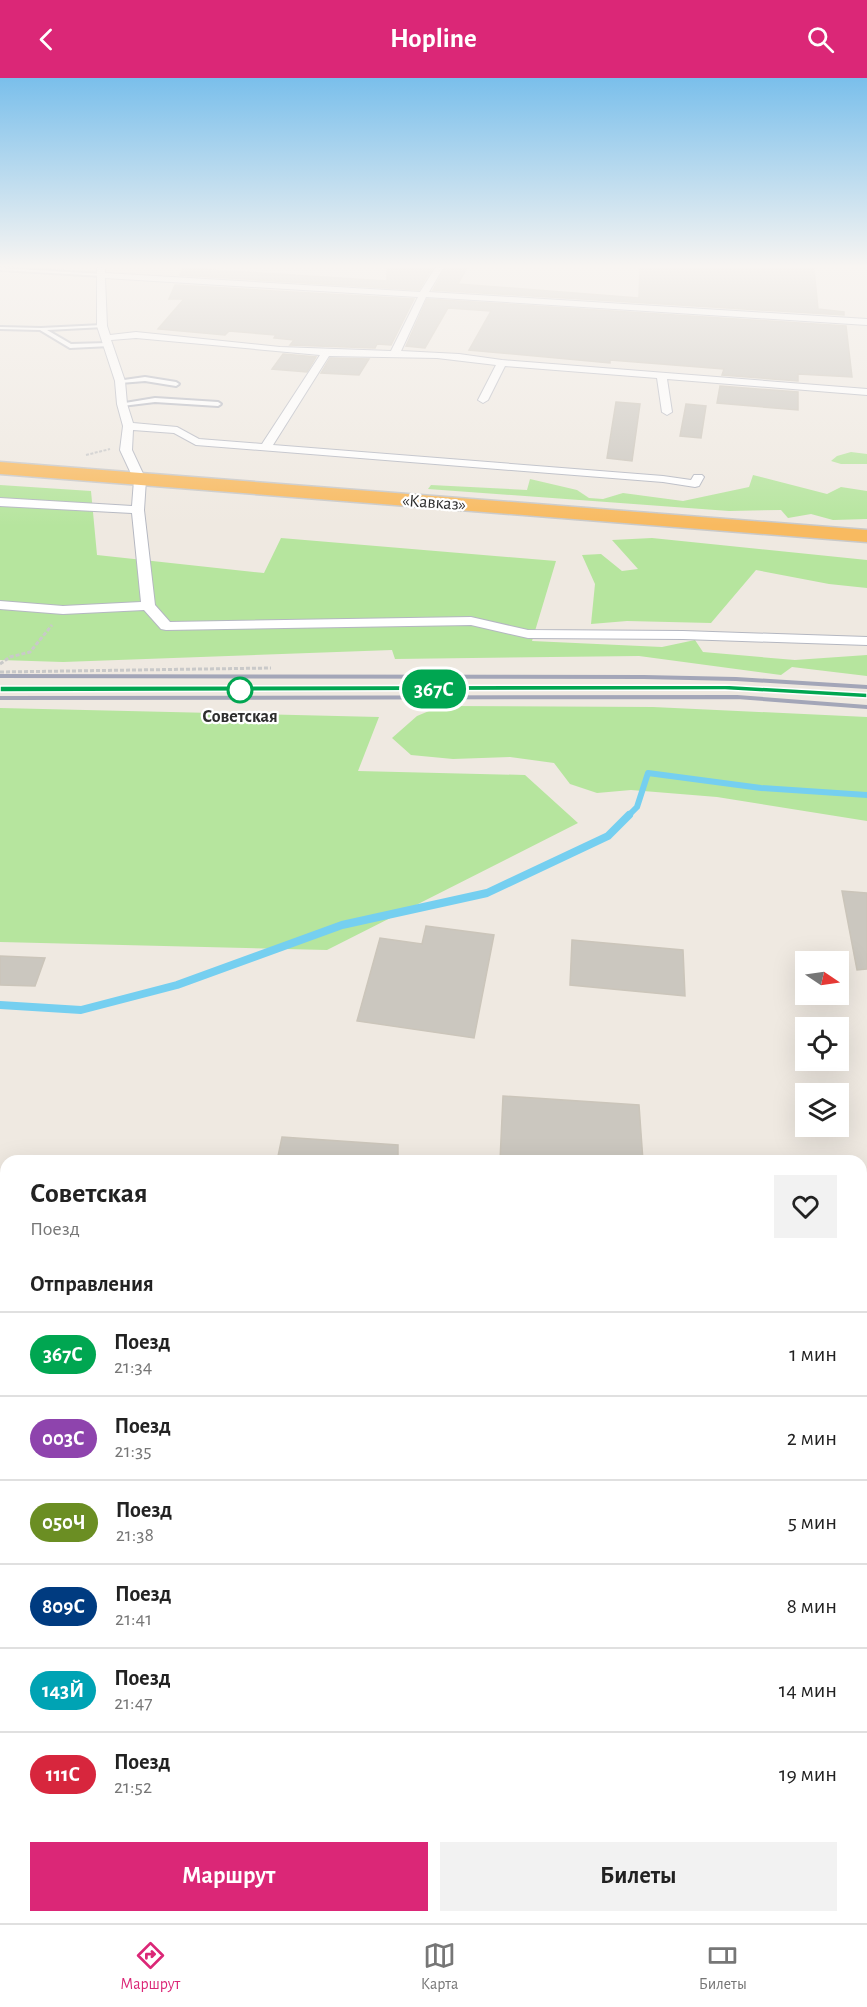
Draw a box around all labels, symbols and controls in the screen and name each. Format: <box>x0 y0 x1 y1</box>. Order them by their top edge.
icon: back <box>30 23 63 56</box>
icon: search <box>804 23 837 56</box>
text: Hopline <box>390 25 477 52</box>
street label: «Кавказ» <box>401 492 467 514</box>
line badge: 367С <box>392 670 476 708</box>
marker: Советская <box>227 677 253 703</box>
text: 367С <box>414 679 454 700</box>
place label: Советская <box>202 708 278 726</box>
north arrow <box>795 951 849 1005</box>
map controls <box>795 951 849 1137</box>
button: locate <box>795 1017 849 1071</box>
button: layers <box>795 1083 849 1137</box>
button: heart <box>774 1175 837 1238</box>
text: Советская <box>30 1180 148 1208</box>
text: Поезд <box>30 1219 80 1239</box>
text: Отправления <box>30 1273 154 1295</box>
text: Поезд <box>114 1331 170 1353</box>
text: 1 мин <box>789 1343 837 1365</box>
text: 367С <box>43 1344 83 1365</box>
text: 21:34 <box>114 1357 152 1377</box>
text: Поезд <box>115 1415 171 1437</box>
text: 2 мин <box>787 1427 837 1449</box>
text: 003С <box>42 1428 85 1449</box>
text: 21:35 <box>115 1441 152 1461</box>
text: Поезд <box>116 1499 172 1521</box>
text: 5 мин <box>788 1511 837 1533</box>
text: 050Ч <box>42 1512 86 1533</box>
text: 21:38 <box>116 1525 154 1545</box>
text: Поезд <box>115 1583 172 1605</box>
text: 8 мин <box>786 1595 837 1617</box>
text: 809С <box>42 1596 85 1617</box>
text: 21:41 <box>115 1609 152 1629</box>
text: Поезд <box>114 1667 171 1689</box>
text: 14 мин <box>779 1679 837 1701</box>
text: 143Й <box>42 1680 84 1701</box>
text: 21:47 <box>114 1693 153 1713</box>
text: Поезд <box>114 1751 170 1773</box>
text: 19 мин <box>779 1763 837 1785</box>
text: 111С <box>46 1764 80 1785</box>
text: 21:52 <box>114 1777 152 1797</box>
button: Маршрут <box>30 1842 428 1911</box>
button: Билеты <box>440 1842 837 1911</box>
tab: Маршрут <box>120 1939 180 1994</box>
tab: Карта <box>421 1939 458 1994</box>
tab: Билеты <box>699 1939 747 1994</box>

